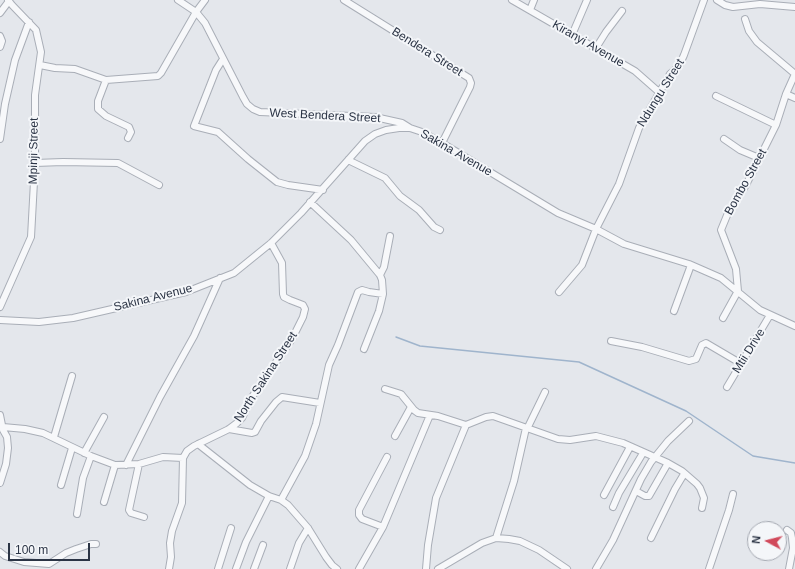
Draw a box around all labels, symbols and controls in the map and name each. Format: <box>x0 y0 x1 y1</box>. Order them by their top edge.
street label: Kiranyi Avenue <box>550 18 626 70</box>
street label: Bendera Street <box>389 25 465 79</box>
street label: Ndungu Street <box>634 56 688 130</box>
street label: West Bendera Street <box>269 106 381 126</box>
street label: Mpinji Street <box>26 118 42 184</box>
street label: Sakina Avenue <box>418 127 494 179</box>
street label: Bombo Street <box>722 146 770 218</box>
street label: Sakina Avenue <box>112 281 194 315</box>
street label: Mtii Drive <box>730 326 768 376</box>
street label: North Sakina Street <box>231 329 301 425</box>
north arrow <box>747 521 787 561</box>
scale bar <box>10 535 92 561</box>
text: N <box>750 535 763 544</box>
text: 100 m <box>15 543 48 557</box>

